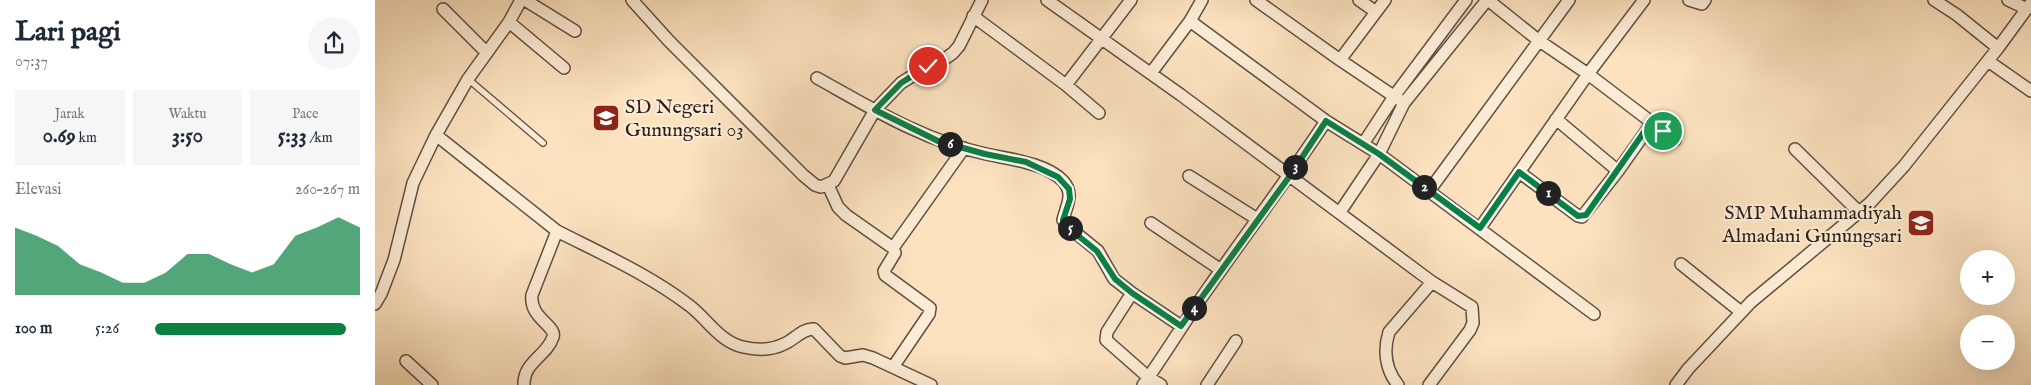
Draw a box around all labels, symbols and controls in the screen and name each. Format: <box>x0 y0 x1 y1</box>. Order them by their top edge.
text: Lari pagi <box>15 15 121 50</box>
button: share <box>308 17 360 69</box>
pin <box>907 45 949 87</box>
text: 07:37 <box>15 52 48 72</box>
icon: check <box>914 52 942 80</box>
place label: SD Negeri Gunungsari 03 <box>625 95 744 143</box>
school or university icon: SD Negeri Gunungsari 03 <box>591 103 621 133</box>
text: Jarak <box>55 105 85 123</box>
text: Waktu <box>168 105 207 123</box>
text: Pace <box>292 105 318 123</box>
pin <box>1642 110 1684 152</box>
icon: arrive <box>1649 117 1677 145</box>
text: 0.69 <box>43 123 76 150</box>
text: 3:50 <box>172 123 203 150</box>
text: 5:33 <box>278 123 307 150</box>
text: km <box>76 129 97 147</box>
text: /km <box>307 129 333 147</box>
pin: 6 <box>937 132 963 156</box>
text: 6 <box>948 135 953 153</box>
pin: 3 <box>1283 154 1307 180</box>
text: 3 <box>1293 158 1298 176</box>
pin: 2 <box>1411 174 1437 200</box>
text: 2 <box>1421 178 1428 196</box>
text: Elevasi <box>15 180 62 200</box>
text: 260–267 m <box>295 180 360 200</box>
pin: 1 <box>1535 180 1561 206</box>
text: 1 <box>1546 184 1551 202</box>
place label: SMP Muhammadiyah Almadani Gunungsari <box>1721 201 1902 249</box>
school or university icon: SMP Muhammadiyah Almadani Gunungsari <box>1906 208 1936 238</box>
pin: 5 <box>1057 216 1083 240</box>
text: 5 <box>1068 219 1073 237</box>
map controls <box>1960 250 2015 370</box>
button: + <box>1960 250 2015 305</box>
pin: 4 <box>1181 296 1207 320</box>
text: 4 <box>1191 299 1198 317</box>
button: − <box>1960 315 2015 370</box>
text: 100 m <box>15 319 52 339</box>
text: 5:26 <box>95 319 119 339</box>

